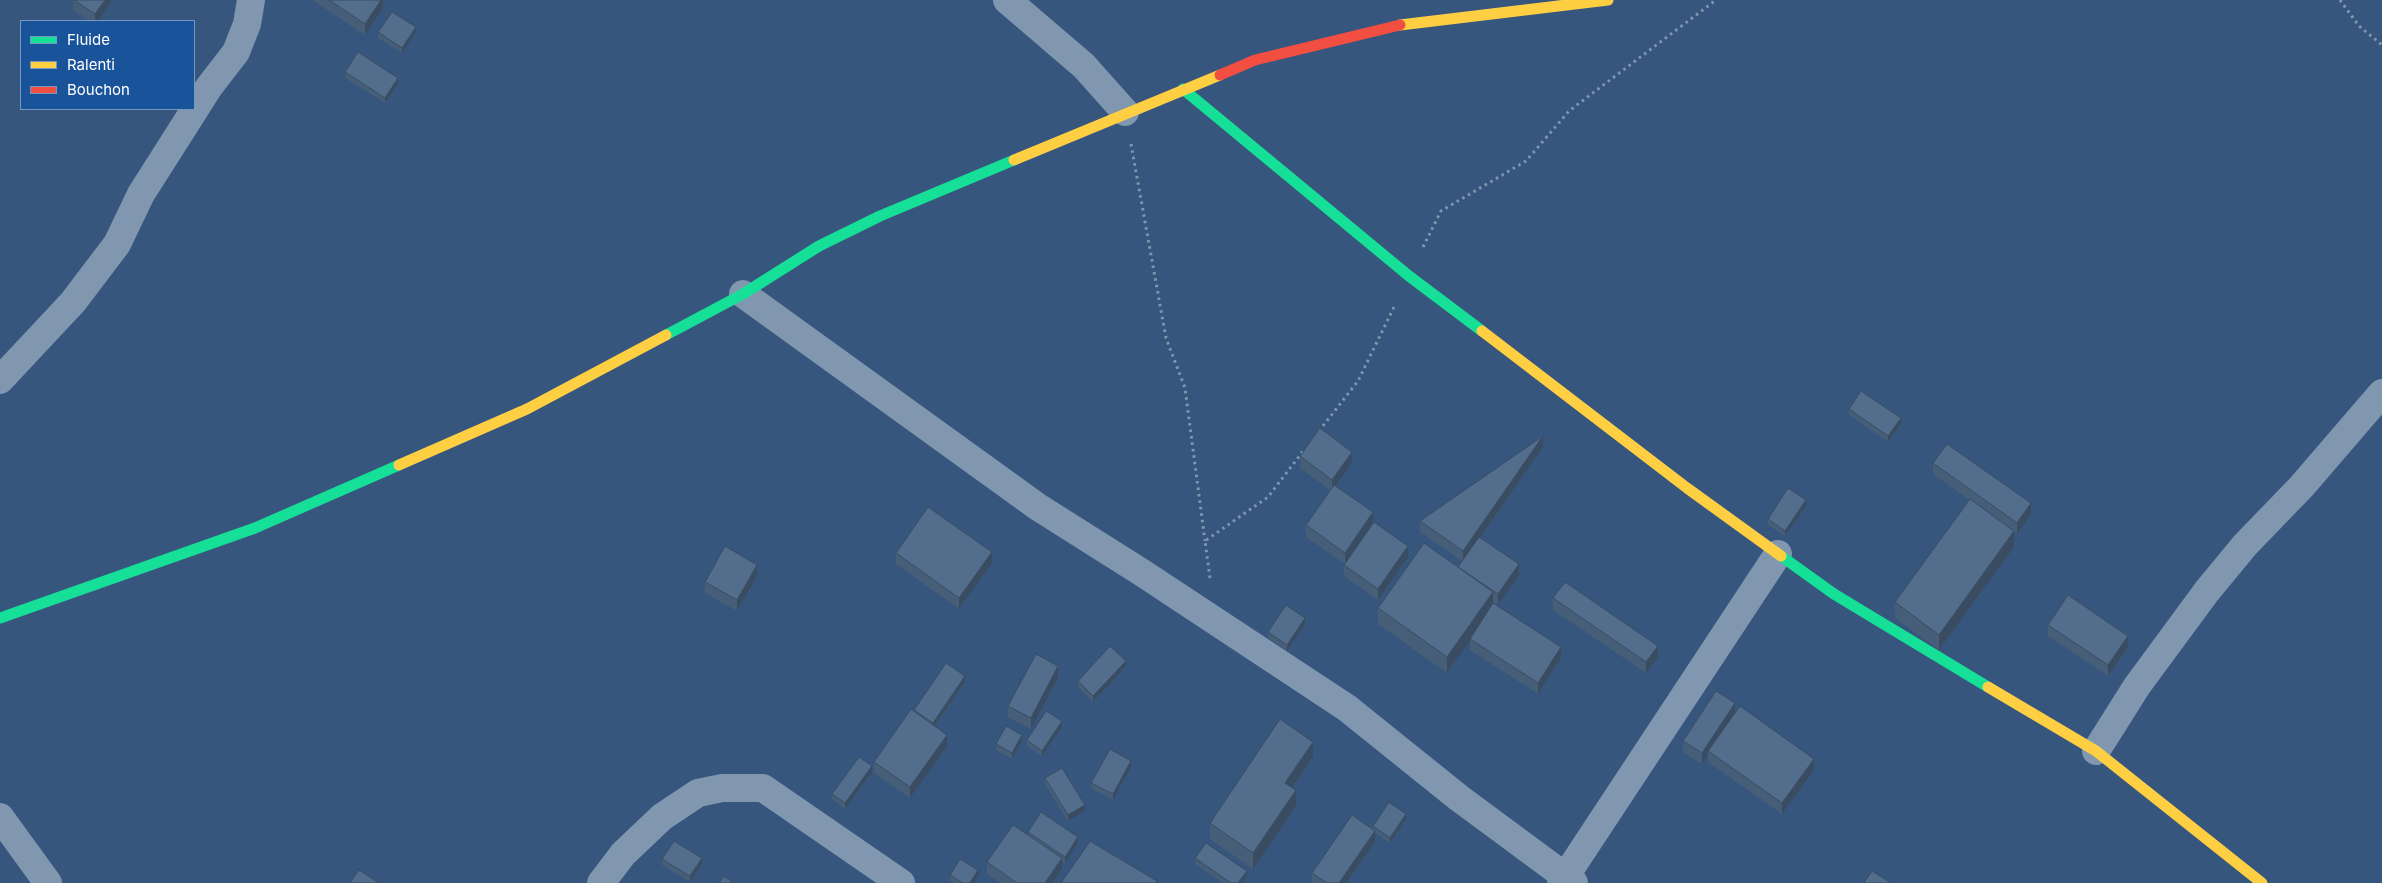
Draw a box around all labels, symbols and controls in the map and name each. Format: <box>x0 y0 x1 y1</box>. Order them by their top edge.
legend <box>20 20 195 110</box>
text: Fluide <box>67 30 110 49</box>
text: Ralenti <box>67 55 115 74</box>
text: Bouchon <box>67 80 130 99</box>

